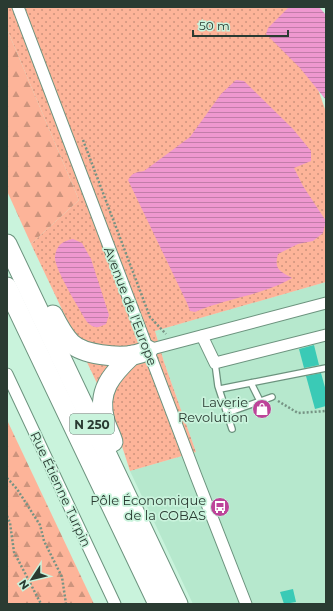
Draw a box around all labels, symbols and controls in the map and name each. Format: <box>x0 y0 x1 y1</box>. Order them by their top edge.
scale bar <box>193 12 288 38</box>
text: 50 m <box>199 18 230 33</box>
street label: Avenue de l'Europe <box>101 244 161 368</box>
place label: Laverie Revolution <box>178 394 248 425</box>
shop icon: Laverie Revolution <box>251 398 273 420</box>
road number: N 250 <box>70 414 114 434</box>
street label: Rue Étienne Turpin <box>27 429 95 549</box>
place label: Pôle Économique de la COBAS <box>90 492 206 523</box>
bus stop icon: Pôle Économique de la COBAS <box>209 496 231 518</box>
north arrow <box>12 559 52 599</box>
text: N <box>16 577 32 592</box>

